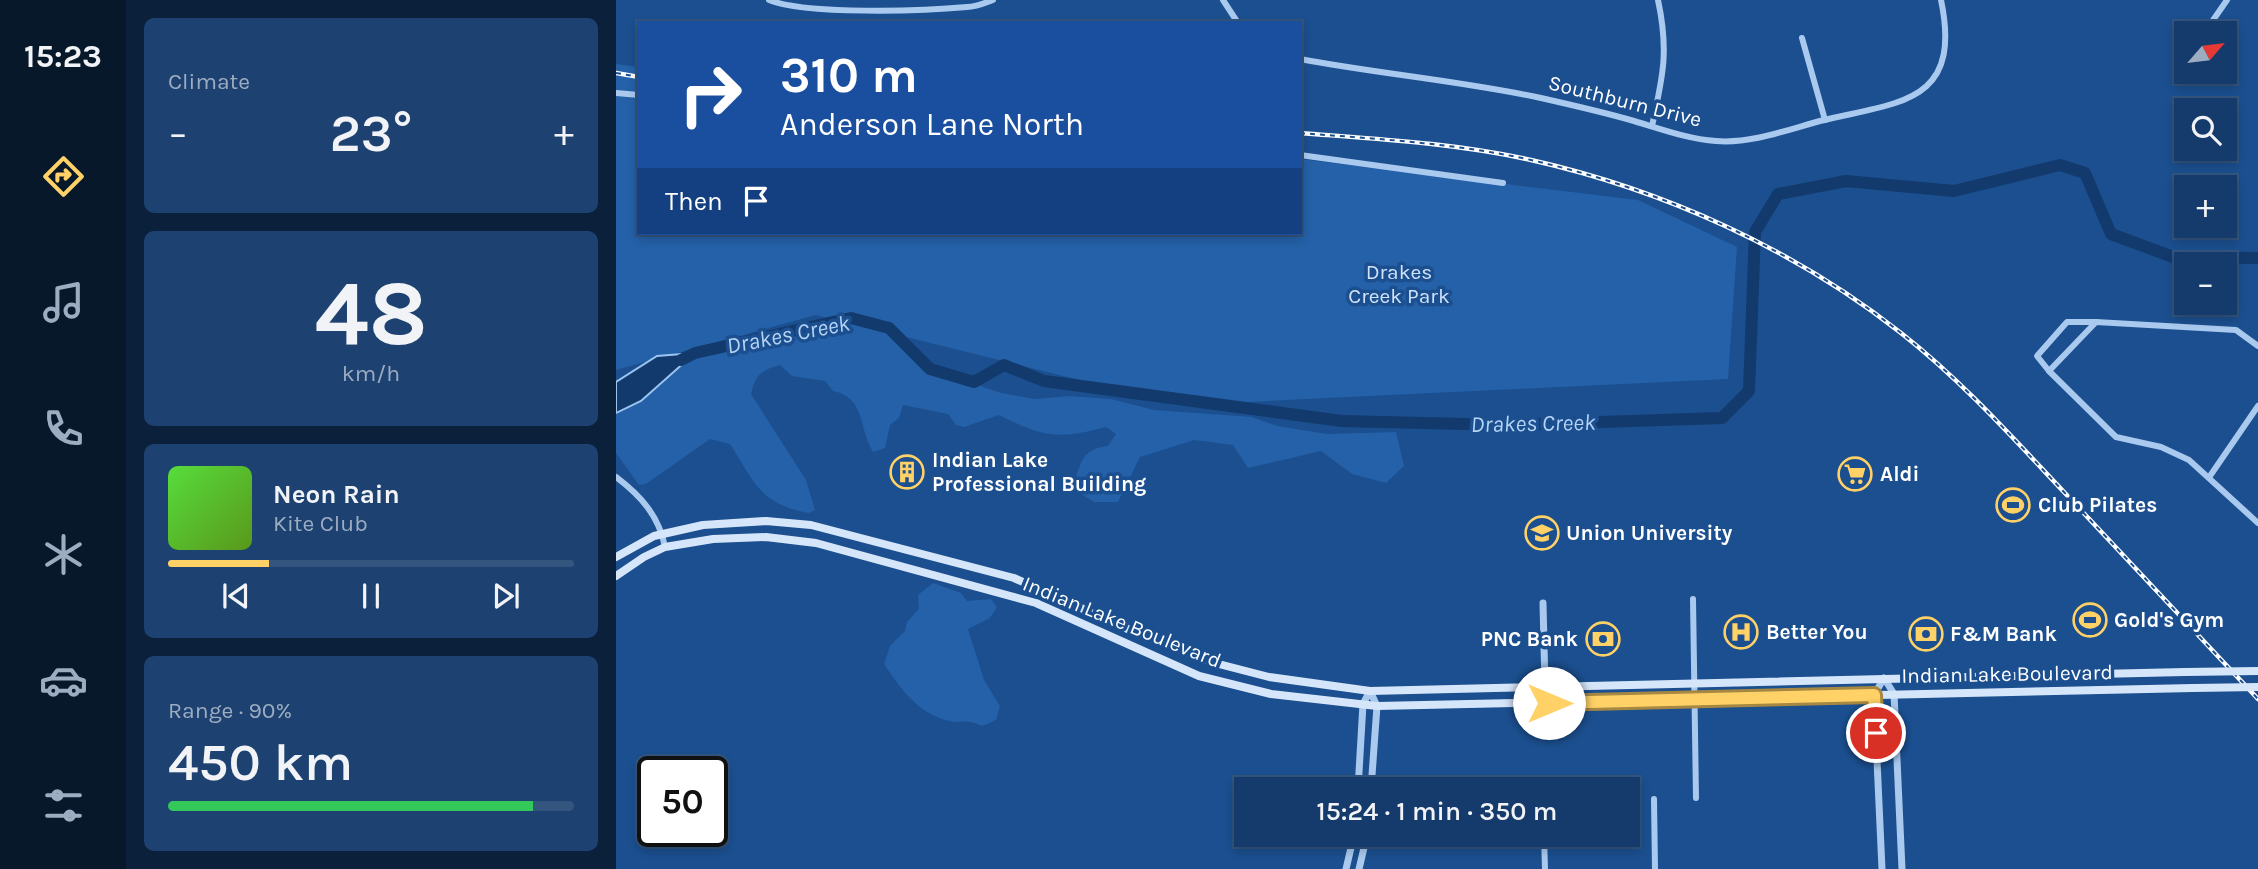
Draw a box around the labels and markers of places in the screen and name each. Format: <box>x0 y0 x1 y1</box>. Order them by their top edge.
place label: Indian Lake Professional Building <box>932 448 1146 496</box>
building icon: Indian Lake Professional Building <box>888 453 926 491</box>
supermarket icon: Aldi <box>1836 455 1874 493</box>
place label: Aldi <box>1880 462 1919 486</box>
sports icon: Club Pilates <box>1994 486 2032 524</box>
place label: Club Pilates <box>2038 493 2157 517</box>
school or university icon: Union University <box>1523 514 1561 552</box>
place label: Union University <box>1566 521 1733 545</box>
sports icon: Gold's Gym <box>2071 601 2109 639</box>
place label: Gold's Gym <box>2114 608 2224 632</box>
hospital icon: Better You <box>1722 613 1760 651</box>
bank icon: F&M Bank <box>1907 615 1945 653</box>
bank icon: PNC Bank <box>1584 620 1622 658</box>
place label: Better You <box>1766 620 1868 644</box>
place label: F&M Bank <box>1950 622 2057 646</box>
place label: PNC Bank <box>1481 627 1579 651</box>
pin <box>1846 703 1906 763</box>

